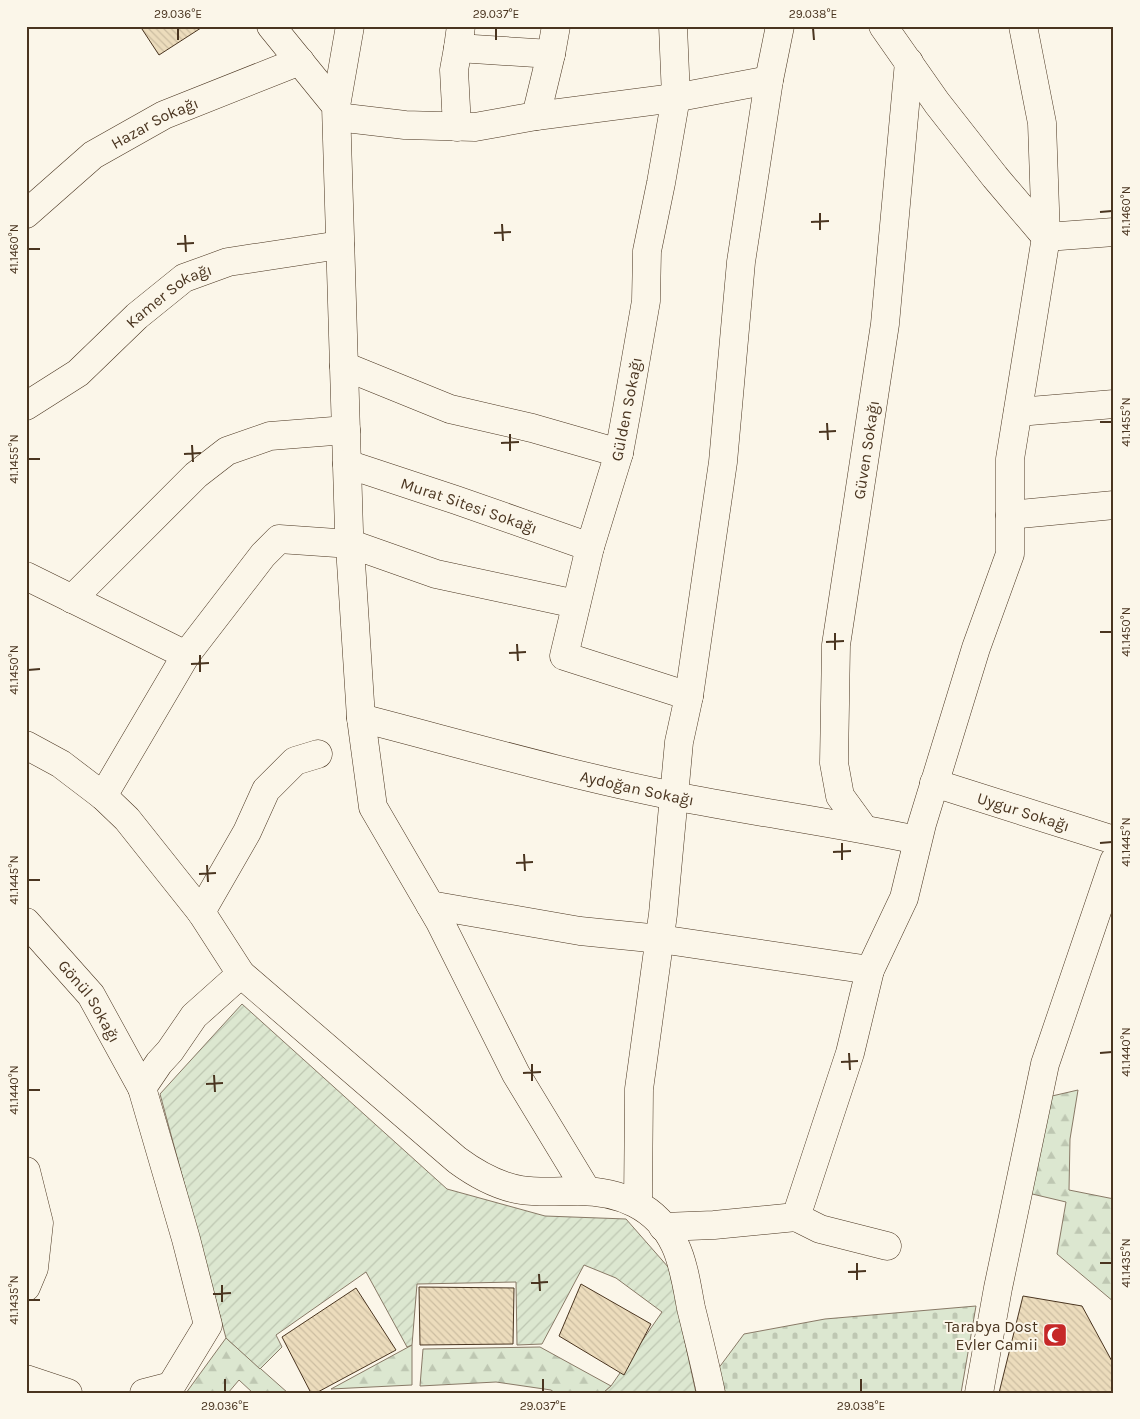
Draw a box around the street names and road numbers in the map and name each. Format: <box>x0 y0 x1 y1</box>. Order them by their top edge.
street label: Hazar Sokağı <box>108 93 201 153</box>
street label: Kamer Sokağı <box>122 260 214 332</box>
street label: Gülden Sokağı <box>607 355 646 463</box>
street label: Güven Sokağı <box>849 399 883 500</box>
street label: Murat Sitesi Sokağı <box>398 473 540 538</box>
street label: Aydoğan Sokağı <box>578 766 696 810</box>
street label: Uygur Sokağı <box>975 788 1072 835</box>
street label: Gönül Sokağı <box>54 956 124 1046</box>

